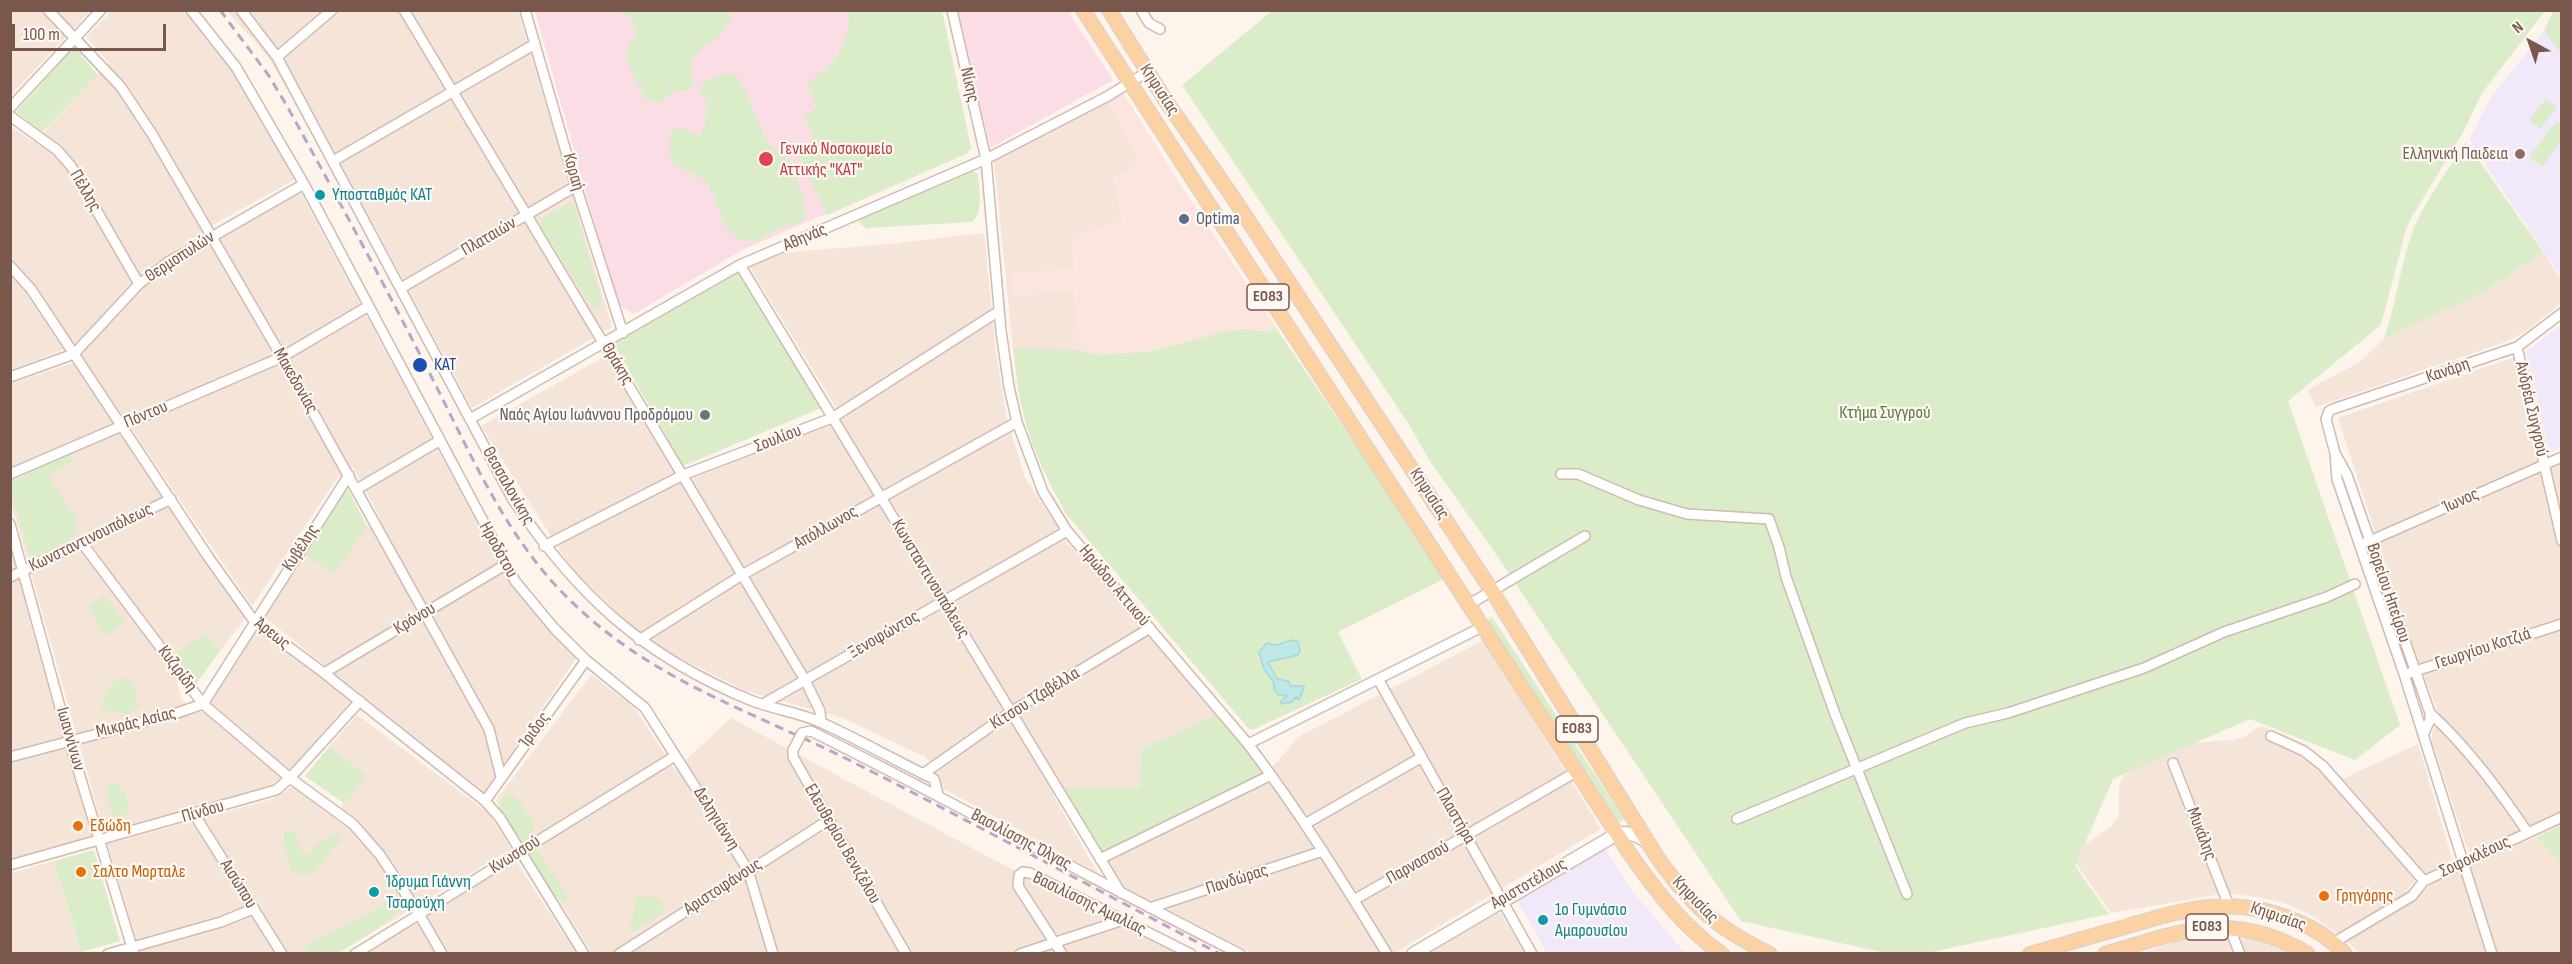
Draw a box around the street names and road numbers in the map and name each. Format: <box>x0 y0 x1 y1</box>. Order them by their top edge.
street label: Κηφισίας <box>1134 60 1184 120</box>
street label: Νίκης <box>954 65 984 105</box>
street label: Κοραή <box>557 151 589 193</box>
street label: Πέλλης <box>64 166 106 216</box>
street label: Πλαταιών <box>458 213 520 261</box>
street label: Αθηνάς <box>780 219 830 257</box>
street label: Θερμοπυλών <box>141 226 219 288</box>
road number: ΕΟ83 <box>1247 284 1289 310</box>
street label: Θράκης <box>596 339 638 389</box>
street label: Μακεδονίας <box>268 344 322 418</box>
street label: Κανάρη <box>2423 353 2473 389</box>
street label: Ανδρέα Συγγρού <box>2510 359 2552 459</box>
street label: Πόντου <box>121 396 171 434</box>
street label: Σουλίου <box>751 420 805 458</box>
street label: Θεσσαλονίκης <box>477 443 539 529</box>
street label: Κηφισίας <box>1404 464 1454 524</box>
street label: Ίωνος <box>2440 484 2482 518</box>
street label: Κωνσταντινουπόλεως <box>26 499 156 577</box>
street label: Απόλλωνος <box>790 501 862 555</box>
street label: Κωνσταντινουπόλεως <box>886 516 974 642</box>
street label: Ηροδότου <box>474 518 522 582</box>
street label: Κυβέλης <box>278 520 324 576</box>
street label: Ηρώδου Αττικού <box>1074 541 1154 631</box>
street label: Βορείου Ηπείρου <box>2361 541 2415 645</box>
street label: Κρόνου <box>390 598 440 640</box>
street label: Ξενοφώντος <box>845 606 923 664</box>
street label: Άρεως <box>250 613 294 655</box>
street label: Γεωργίου Κοτζιά <box>2432 623 2534 675</box>
street label: Κυζιρίδη <box>152 641 202 697</box>
street label: Κίτσου Τζαβέλλα <box>986 663 1084 735</box>
street label: Μικράς Ασίας <box>94 703 178 743</box>
street label: Ιωαννίνων <box>51 705 89 773</box>
street label: Ίριδος <box>515 708 555 752</box>
road number: ΕΟ83 <box>1556 716 1598 742</box>
street label: Ελευθερίου Βενιζέλου <box>799 780 885 908</box>
street label: Δεληγιάννη <box>688 783 744 855</box>
street label: Πλαστήρα <box>1430 784 1480 848</box>
street label: Πίνδου <box>179 796 227 828</box>
street label: Βασιλίσσης Όλγας <box>967 804 1075 876</box>
street label: Μυκάλης <box>2181 805 2221 863</box>
street label: Κνωσσού <box>486 831 544 879</box>
street label: Σοφοκλέους <box>2436 831 2514 883</box>
street label: Παρνασσού <box>1383 836 1453 890</box>
street label: Αριστοφάνους <box>680 854 766 920</box>
street label: Αριστοτέλους <box>1487 854 1571 914</box>
street label: Αισώπου <box>215 856 261 912</box>
street label: Πανδώρας <box>1203 860 1271 900</box>
street label: Βασιλίσσης Αμαλίας <box>1029 867 1149 941</box>
street label: Κηφισίας <box>1667 872 1723 928</box>
street label: Κηφισίας <box>2247 897 2309 937</box>
road number: ΕΟ83 <box>2186 914 2228 940</box>

